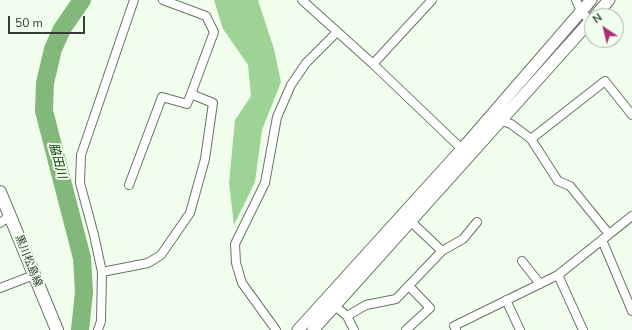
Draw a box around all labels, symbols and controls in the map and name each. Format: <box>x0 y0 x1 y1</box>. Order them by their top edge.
scale bar <box>10 8 87 34</box>
north arrow <box>584 8 624 48</box>
text: N <box>590 10 605 27</box>
text: 50 m <box>15 15 43 31</box>
water label: 脇田川 <box>45 142 69 180</box>
street label: 黒川松島線 <box>12 233 44 289</box>

